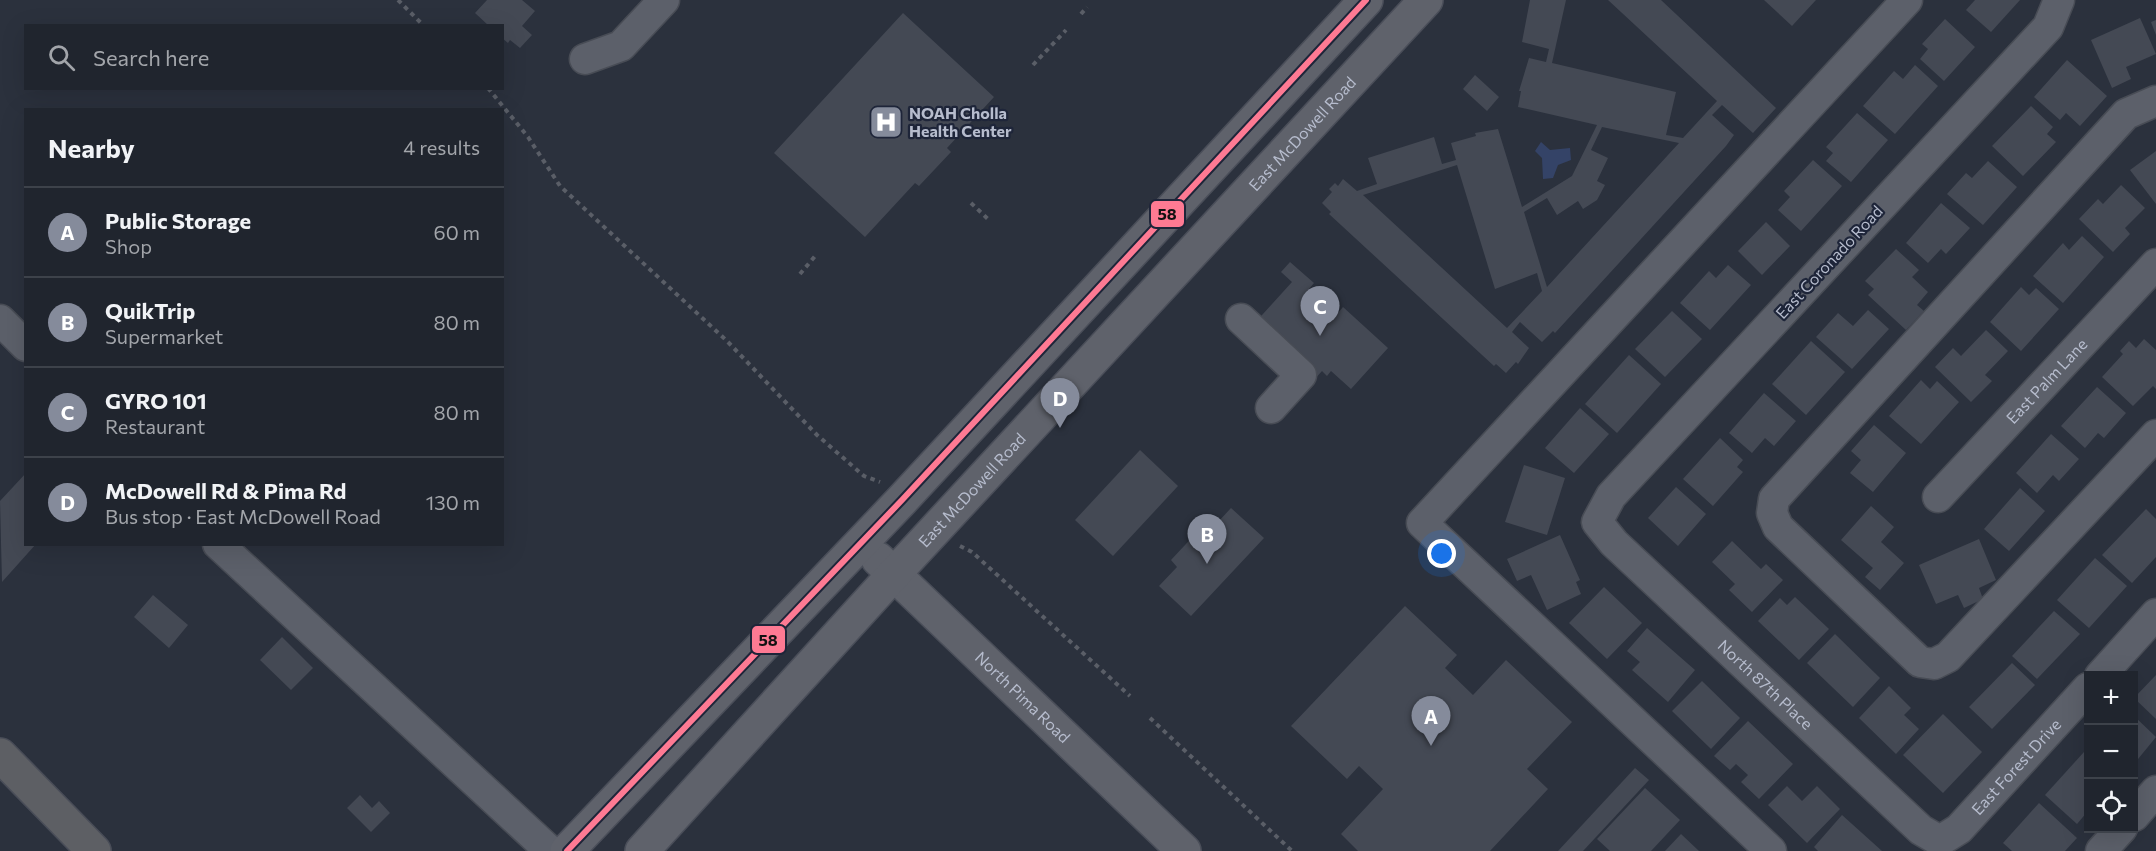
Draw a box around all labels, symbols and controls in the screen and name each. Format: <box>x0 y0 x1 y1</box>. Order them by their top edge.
search box <box>24 24 504 90</box>
icon: search <box>45 41 78 74</box>
text: Search here <box>93 44 209 71</box>
street label: East McDowell Road <box>1244 72 1359 194</box>
place label: NOAH Cholla Health Center <box>909 103 1012 140</box>
hospital icon: NOAH Cholla Health Center <box>868 104 904 140</box>
text: Nearby <box>48 132 135 163</box>
text: 4 results <box>403 135 480 159</box>
line badge: 58 <box>1150 200 1185 228</box>
street label: East Coronado Road <box>1771 201 1886 322</box>
text: 58 <box>1157 204 1177 223</box>
text: Public Storage <box>105 207 251 234</box>
text: A <box>60 220 75 244</box>
text: 60 m <box>434 220 480 244</box>
text: Shop <box>105 234 152 258</box>
pin: C <box>1300 286 1340 336</box>
text: QuikTrip <box>105 297 195 324</box>
text: B <box>61 310 74 334</box>
text: 80 m <box>434 310 480 334</box>
text: Supermarket <box>105 324 223 348</box>
street label: East Palm Lane <box>2002 334 2091 427</box>
pin: D <box>1040 378 1080 428</box>
text: GYRO 101 <box>105 387 207 414</box>
text: C <box>61 400 74 424</box>
text: 80 m <box>434 400 480 424</box>
text: Restaurant <box>105 414 205 438</box>
street label: East McDowell Road <box>914 429 1029 551</box>
text: McDowell Rd & Pima Rd <box>105 477 346 504</box>
text: D <box>60 490 75 514</box>
text: 130 m <box>426 490 480 514</box>
text: Bus stop · East McDowell Road <box>105 504 381 528</box>
pin: B <box>1188 514 1226 564</box>
your location <box>1427 539 1456 568</box>
line badge: 58 <box>751 625 786 654</box>
text: 58 <box>758 630 778 649</box>
street label: North 87th Place <box>1714 635 1817 733</box>
street label: North Pima Road <box>972 647 1074 746</box>
map controls <box>2084 671 2138 833</box>
button: + <box>2084 671 2138 725</box>
pin: A <box>1412 696 1450 746</box>
street label: East Forest Drive <box>1967 714 2064 818</box>
button: − <box>2084 725 2138 779</box>
button: locate <box>2084 779 2138 833</box>

